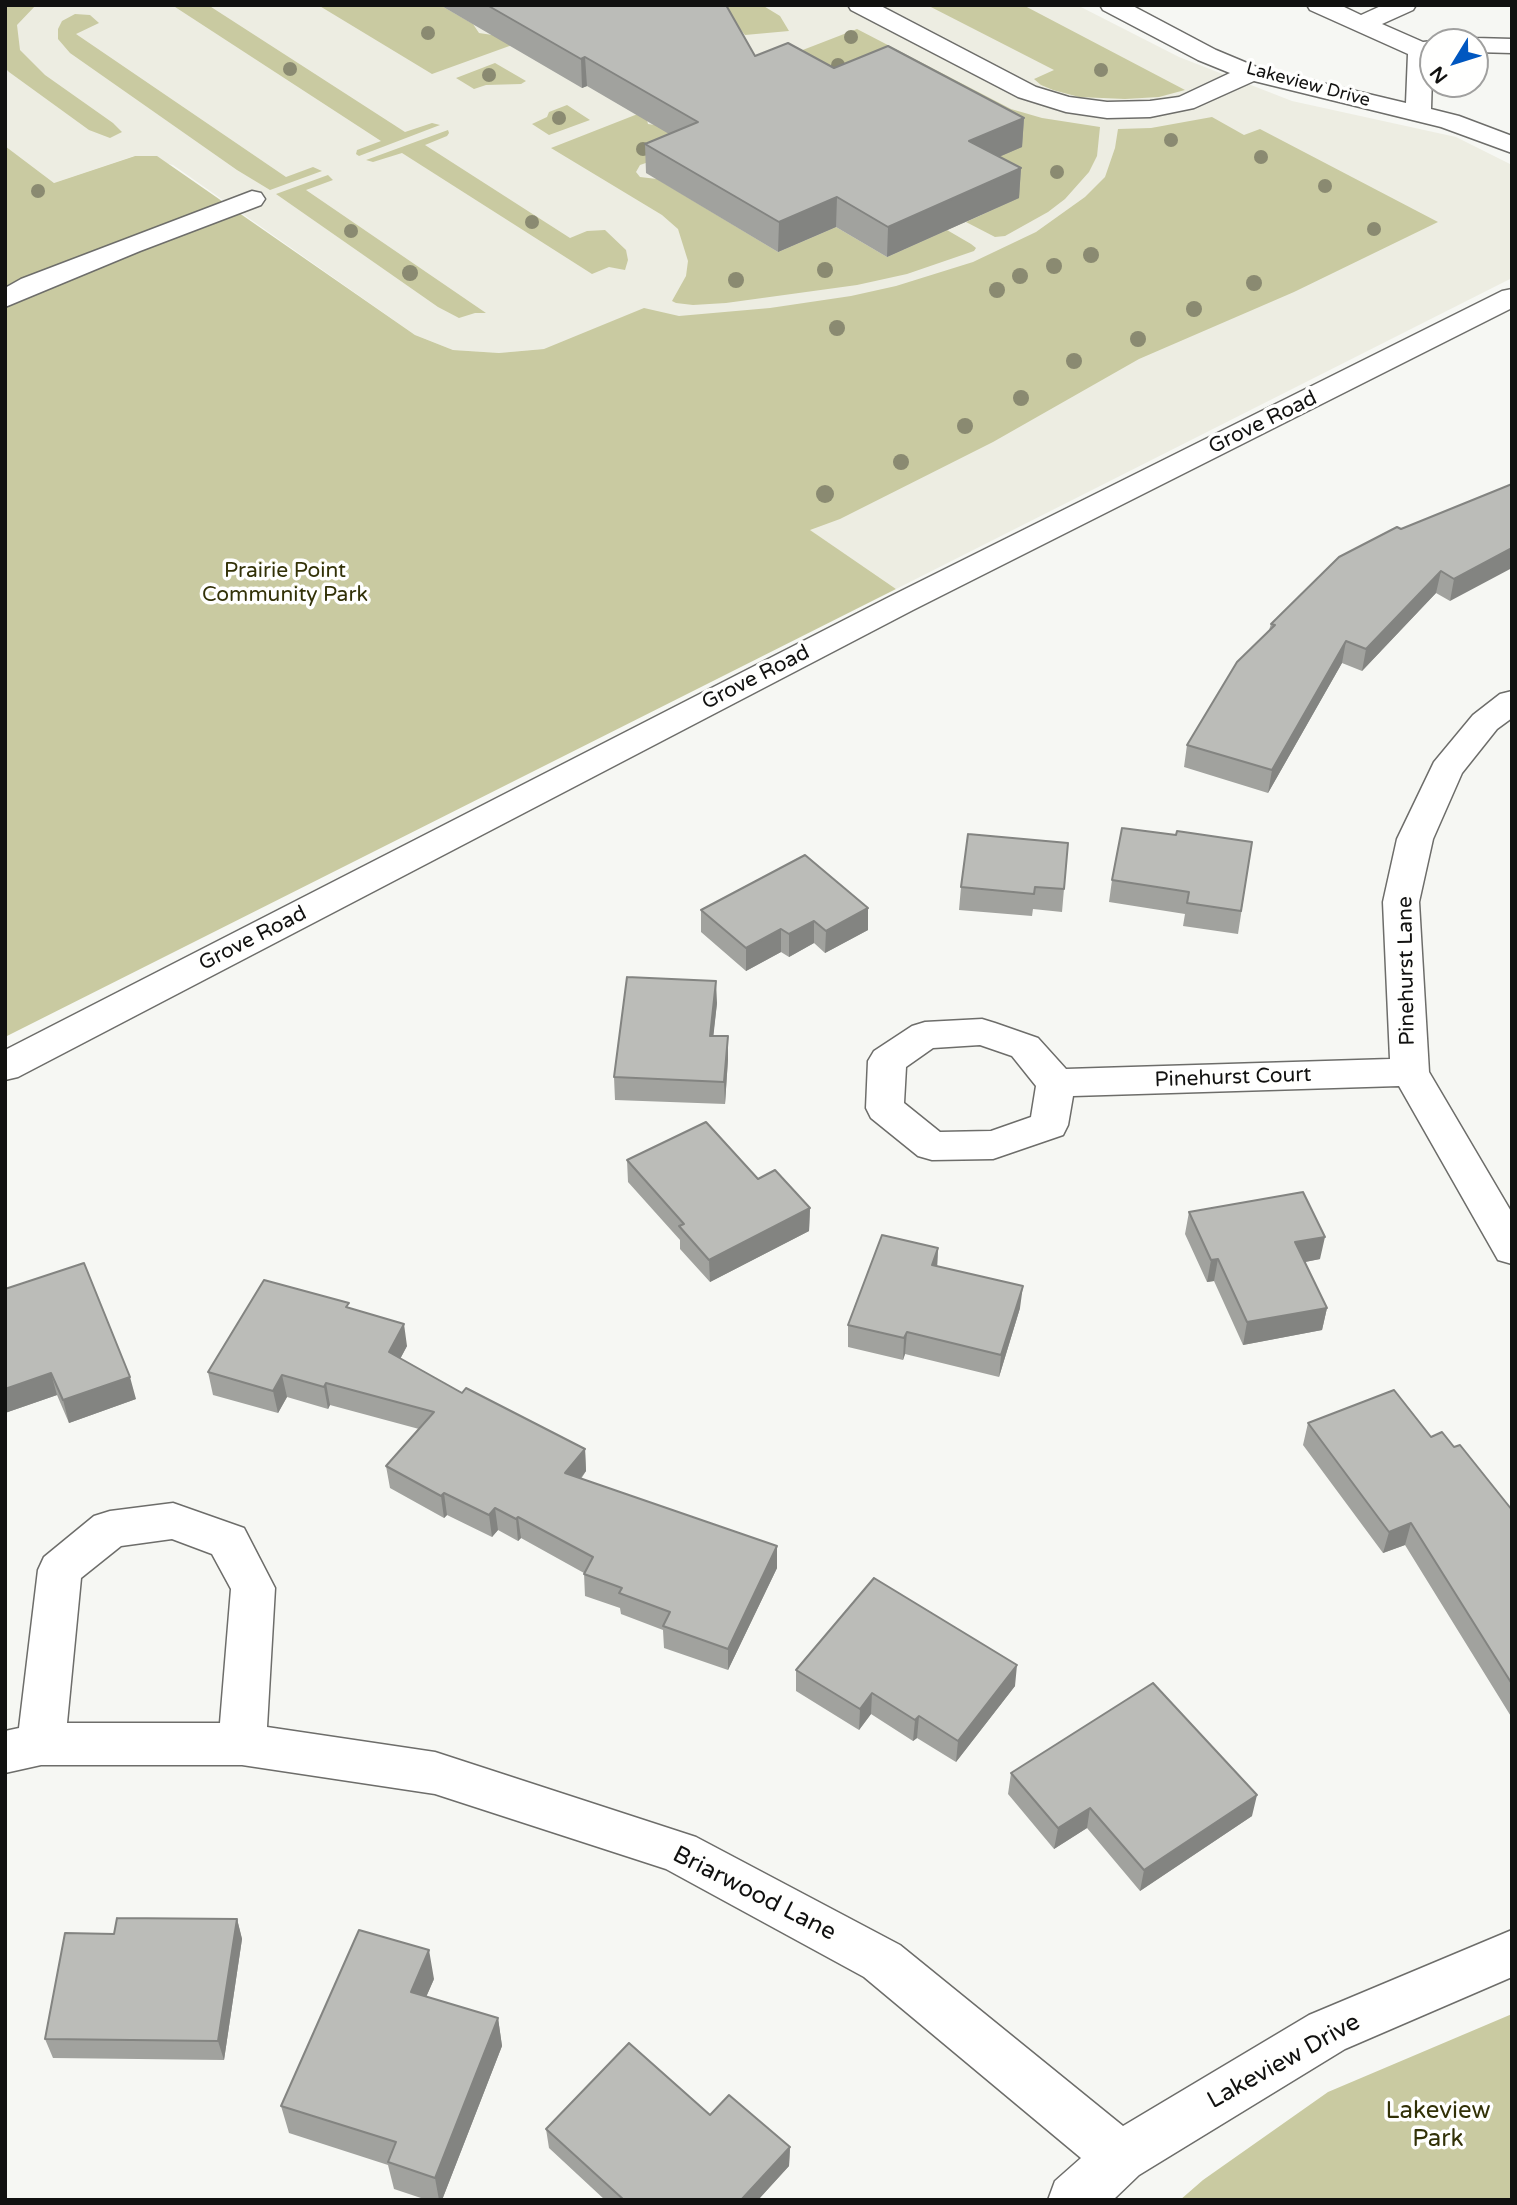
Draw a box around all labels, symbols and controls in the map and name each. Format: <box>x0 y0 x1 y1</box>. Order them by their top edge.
north arrow <box>1419 28 1489 98</box>
street label: Lakeview Drive <box>1244 58 1372 112</box>
text: N <box>1426 62 1452 87</box>
street label: Grove Road <box>1205 386 1321 460</box>
park label: Prairie Point Community Park <box>202 558 368 608</box>
street label: Grove Road <box>698 640 814 716</box>
street label: Pinehurst Lane <box>1393 896 1421 1046</box>
street label: Grove Road <box>195 901 311 977</box>
street label: Pinehurst Court <box>1154 1063 1312 1093</box>
street label: Briarwood Lane <box>668 1840 840 1948</box>
street label: Lakeview Drive <box>1203 2008 1365 2116</box>
park label: Lakeview Park <box>1386 2098 1490 2154</box>

